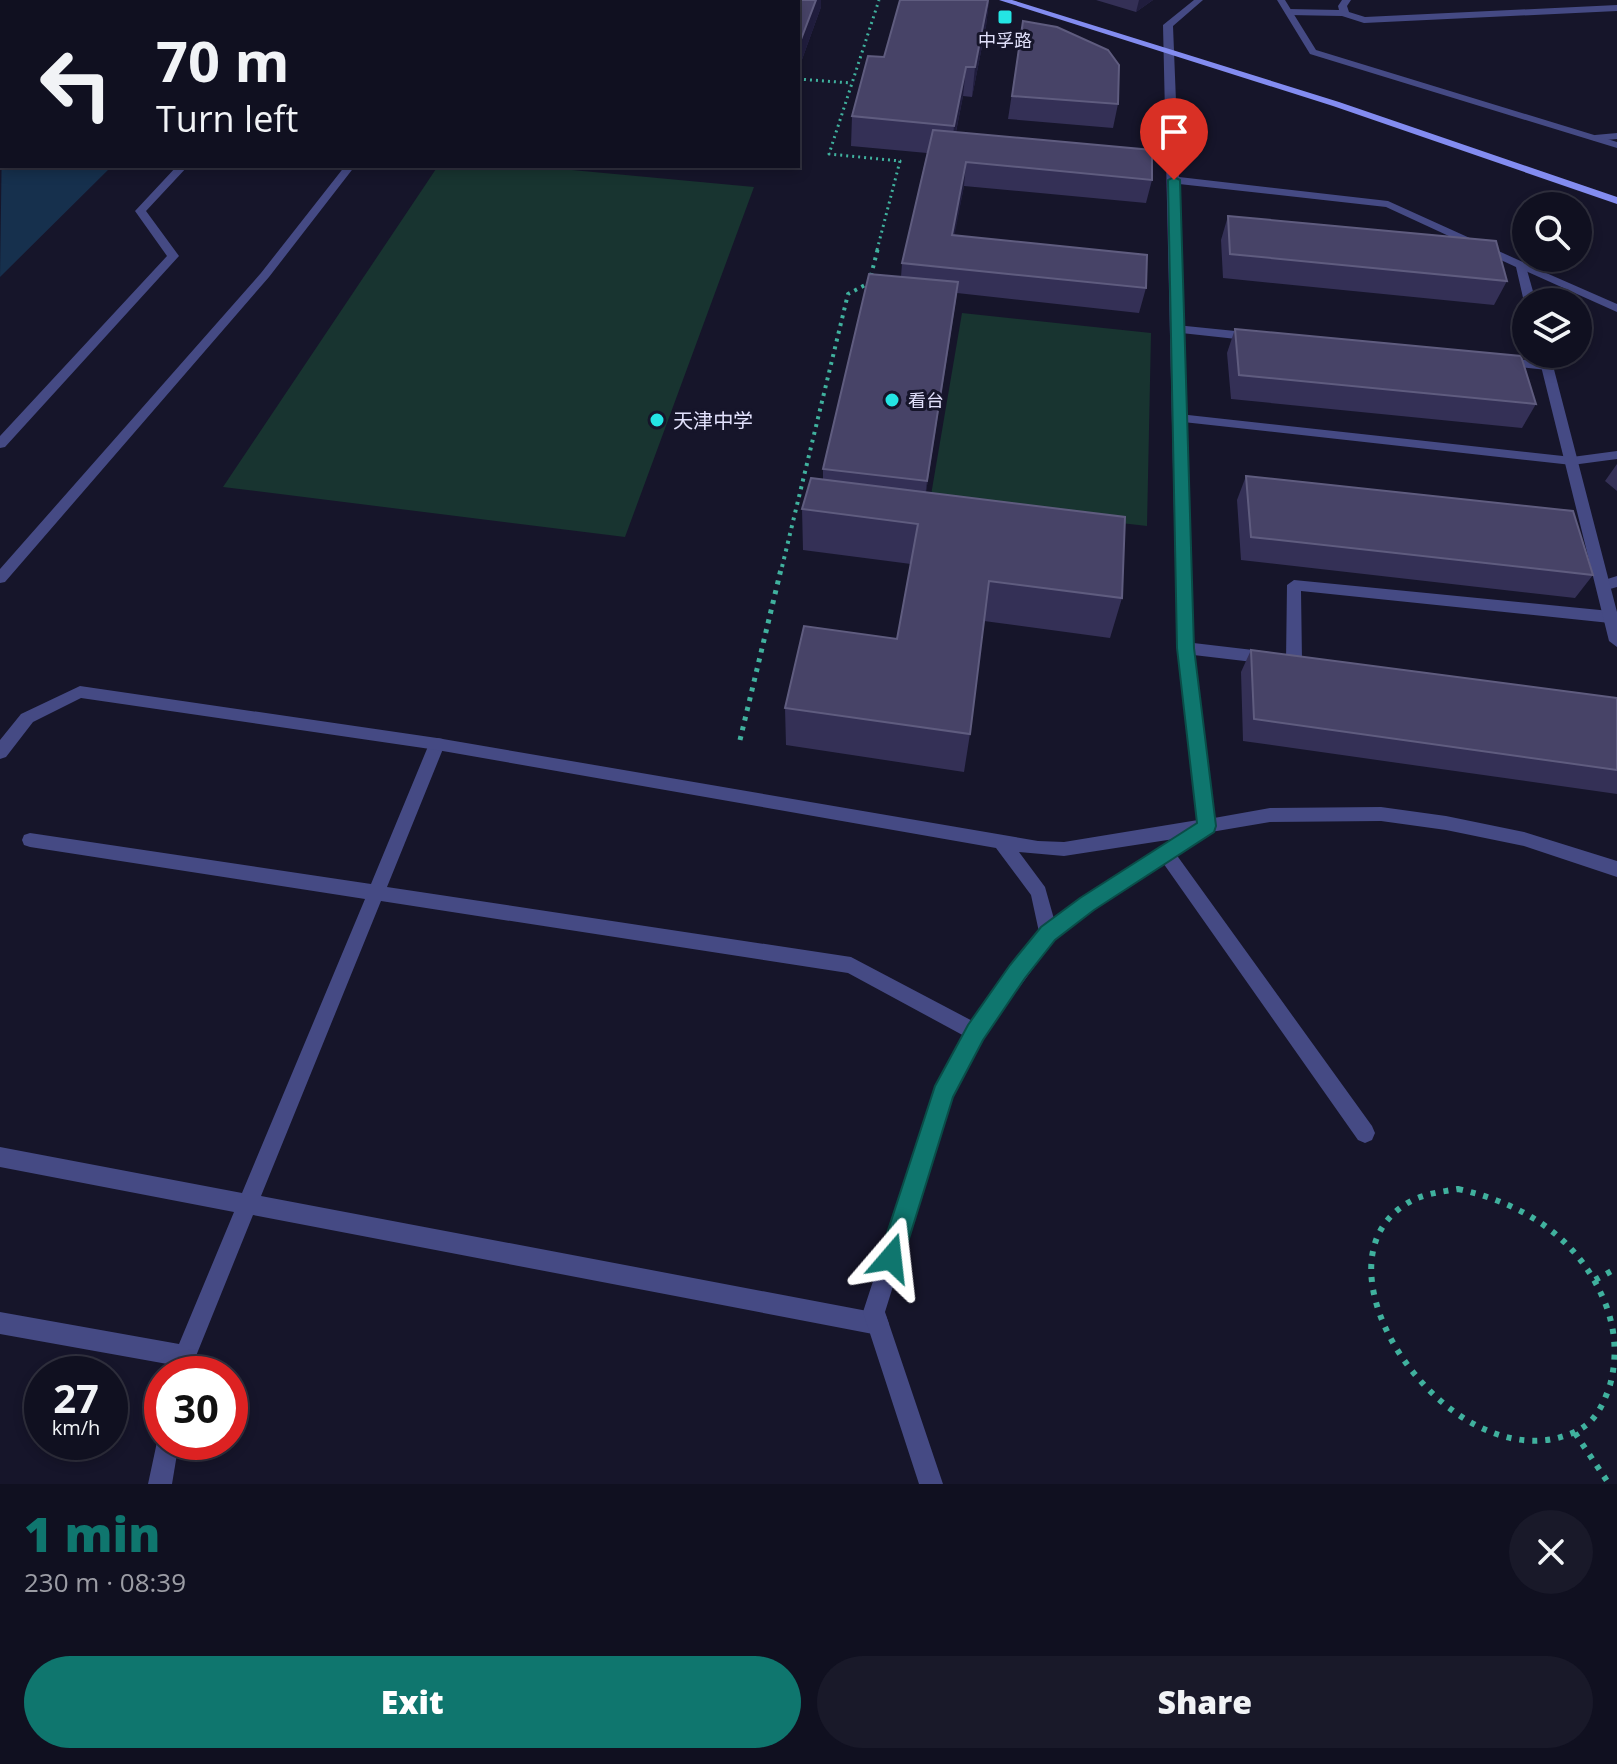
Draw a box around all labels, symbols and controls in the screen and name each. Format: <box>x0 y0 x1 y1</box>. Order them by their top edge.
marker: 中孚路 <box>996 8 1014 26</box>
text: 70 m <box>156 22 290 98</box>
place label: 中孚路 <box>978 28 1032 52</box>
icon: left <box>24 32 128 136</box>
text: Turn left <box>156 94 298 143</box>
pin <box>1140 98 1208 180</box>
icon: arrive <box>1152 110 1196 154</box>
map controls <box>1512 192 1592 368</box>
button: search <box>1512 192 1592 272</box>
button: layers <box>1512 288 1592 368</box>
place label: 看台 <box>908 388 944 412</box>
marker: 看台 <box>883 391 901 409</box>
place label: 天津中学 <box>673 407 753 434</box>
marker: 天津中学 <box>648 411 666 429</box>
position arrow <box>849 1216 933 1300</box>
speed limit sign: 30 <box>144 1356 248 1460</box>
text: 27 <box>53 1370 99 1425</box>
text: km/h <box>52 1414 100 1441</box>
text: 1 min <box>24 1501 160 1566</box>
button: close <box>1509 1510 1593 1594</box>
text: 230 m · 08:39 <box>24 1564 186 1600</box>
button: Exit <box>24 1656 801 1748</box>
button: Share <box>817 1656 1593 1748</box>

